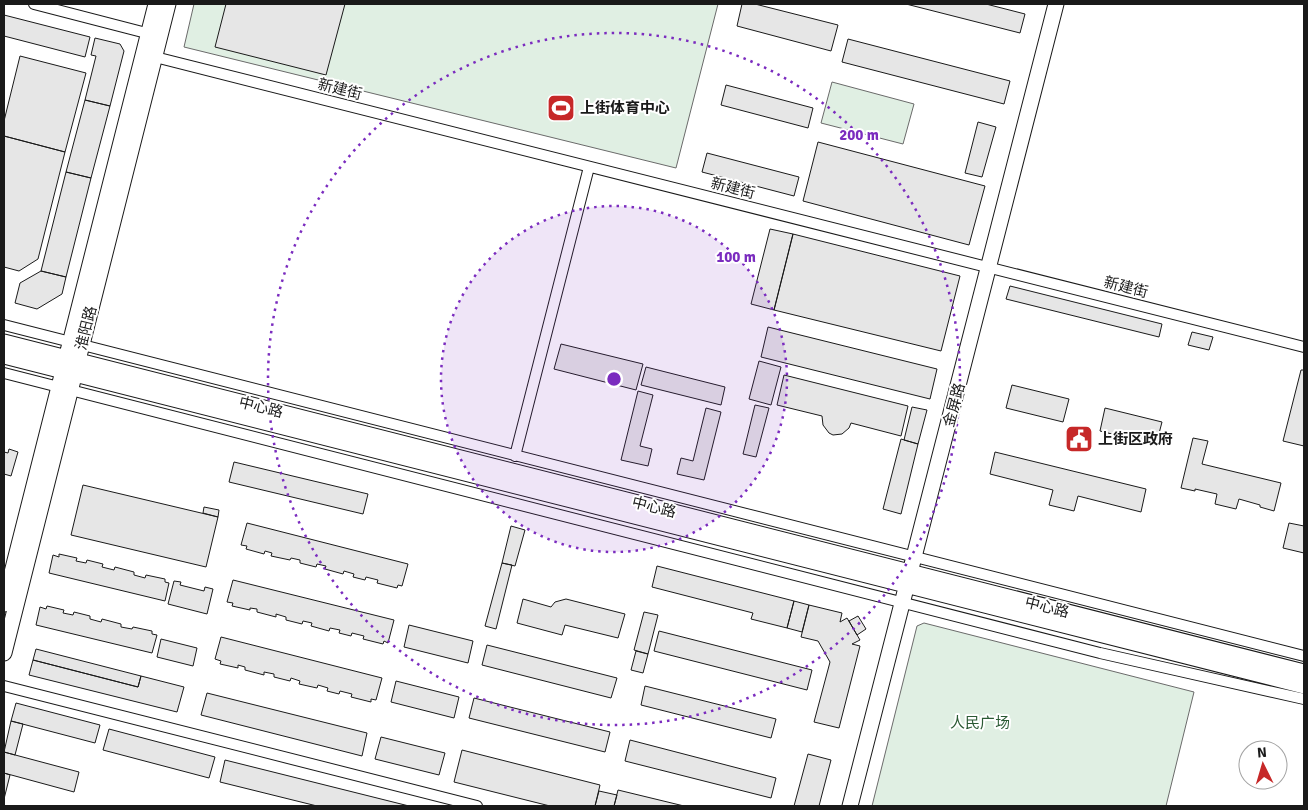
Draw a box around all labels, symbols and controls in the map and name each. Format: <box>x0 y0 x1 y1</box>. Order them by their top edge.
street label: 新建街 <box>316 75 364 103</box>
sports icon: 上街体育中心 <box>546 93 576 123</box>
place label: 上街体育中心 <box>580 99 670 117</box>
text: 200 m <box>839 126 879 144</box>
street label: 新建街 <box>709 174 757 202</box>
text: 100 m <box>716 248 756 266</box>
street label: 新建街 <box>1102 273 1150 301</box>
street label: 淮阳路 <box>72 304 100 352</box>
centre of rings <box>605 370 623 388</box>
street label: 金屏路 <box>939 381 969 429</box>
street label: 中心路 <box>237 393 285 421</box>
public building icon: 上街区政府 <box>1064 424 1094 454</box>
place label: 上街区政府 <box>1098 430 1173 448</box>
street label: 中心路 <box>630 493 678 521</box>
street label: 中心路 <box>1023 593 1071 621</box>
park label: 人民广场 <box>950 714 1010 732</box>
north arrow <box>1238 740 1288 790</box>
text: N <box>1256 744 1268 761</box>

